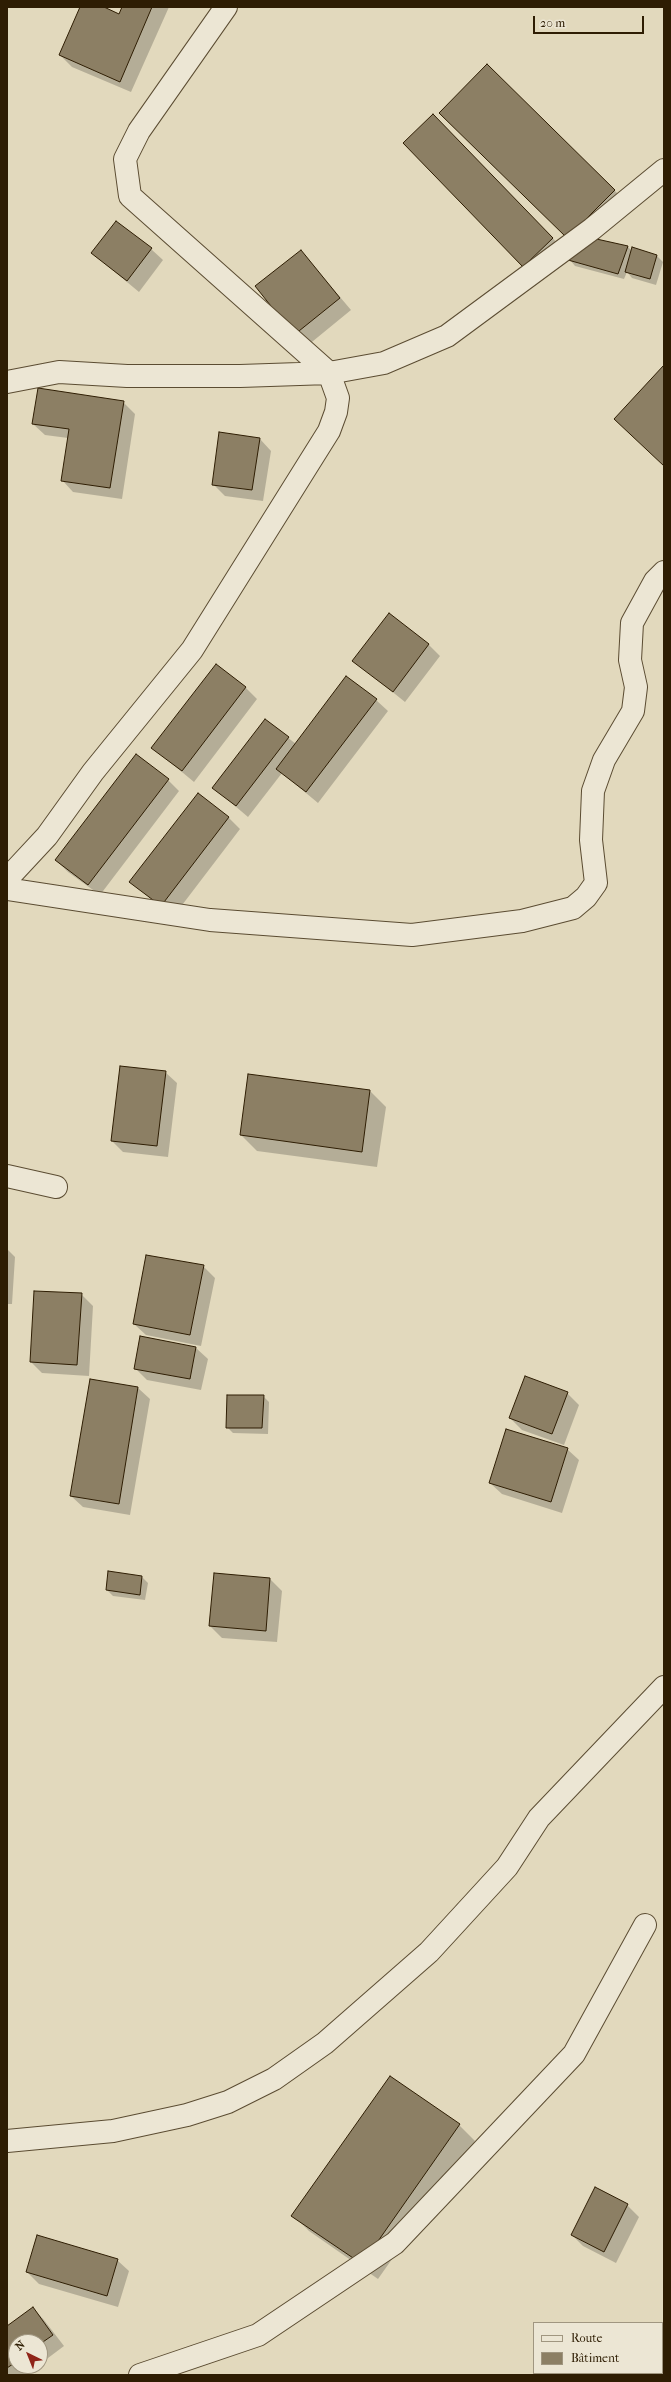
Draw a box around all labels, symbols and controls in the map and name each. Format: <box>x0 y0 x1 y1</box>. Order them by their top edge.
scale bar <box>535 8 646 34</box>
text: 20 m <box>540 16 565 30</box>
legend <box>533 2322 663 2374</box>
text: Route <box>571 2331 603 2345</box>
north arrow <box>8 2334 48 2374</box>
text: N <box>13 2338 28 2353</box>
text: Bâtiment <box>571 2351 619 2365</box>

